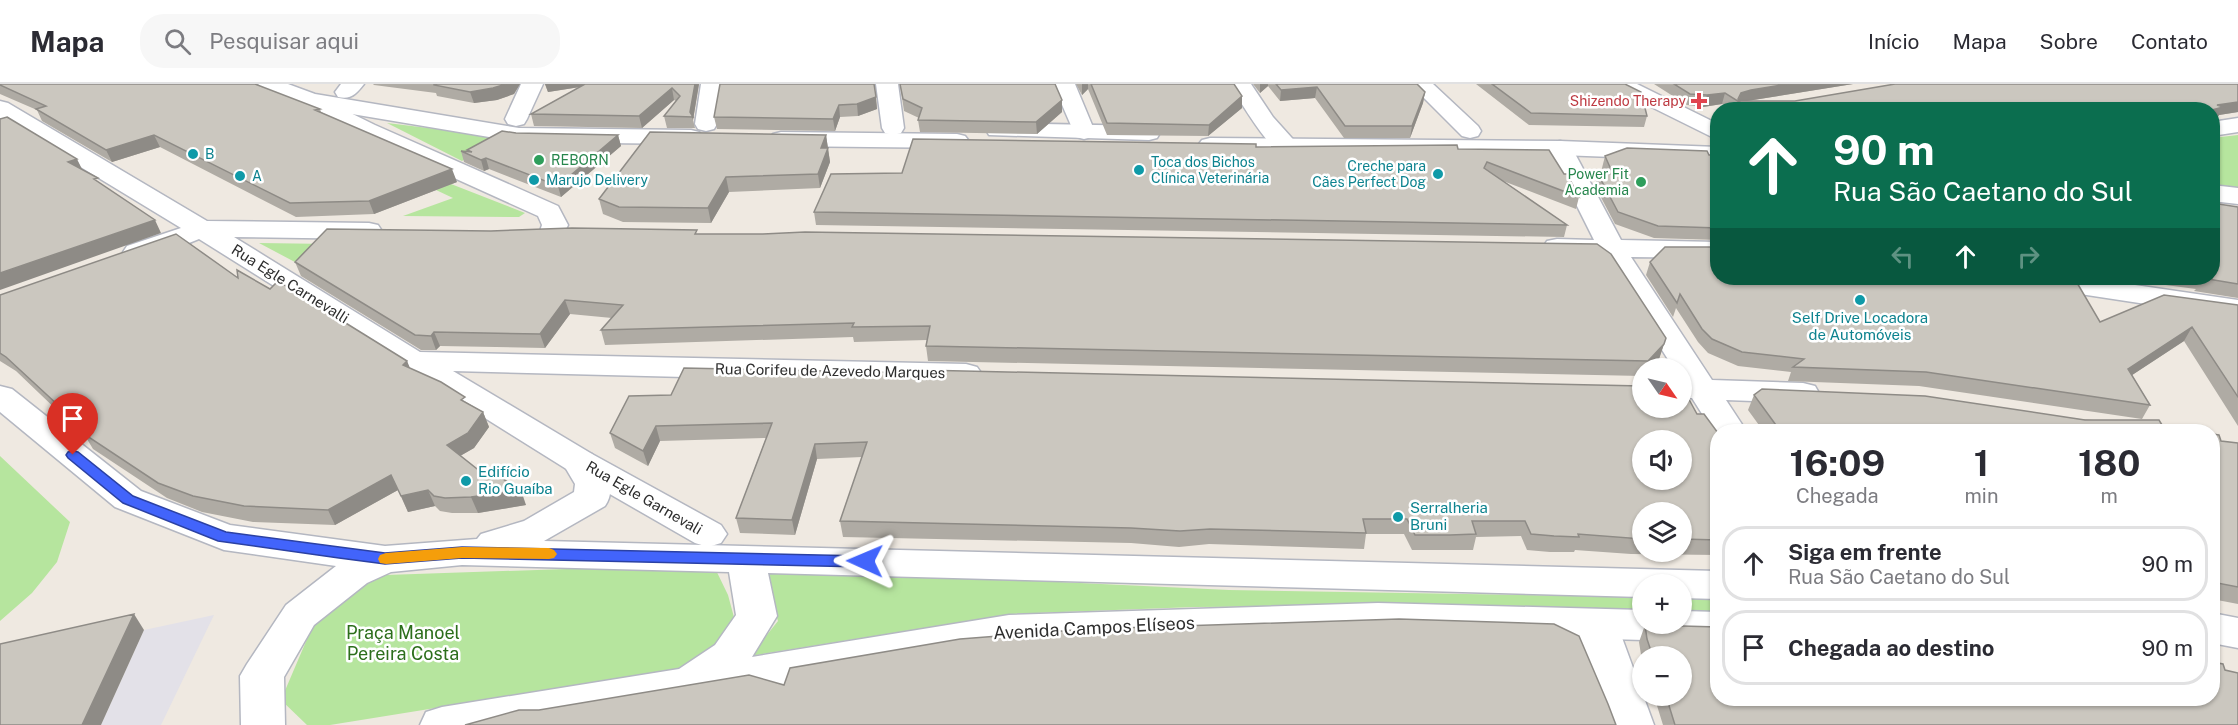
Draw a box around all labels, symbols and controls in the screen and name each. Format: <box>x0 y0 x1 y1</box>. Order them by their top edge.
search box <box>140 14 560 68</box>
text: Mapa <box>30 25 104 58</box>
icon: search <box>161 25 194 58</box>
text: Pesquisar aqui <box>209 28 359 54</box>
text: Início <box>1868 29 1919 54</box>
text: Mapa <box>1952 29 2007 54</box>
text: Sobre <box>2040 29 2098 54</box>
text: Contato <box>2131 29 2208 54</box>
marker: Shizendo Therapy <box>1690 92 1708 110</box>
place label: Shizendo Therapy <box>1570 93 1687 109</box>
text: 90 m <box>1833 125 1935 174</box>
icon: ahead <box>1734 126 1812 204</box>
place label: B <box>205 146 214 162</box>
marker: B <box>186 147 200 161</box>
place label: REBORN <box>551 152 609 168</box>
marker: REBORN <box>532 153 546 167</box>
place label: Toca dos Bichos Clínica Veterinária <box>1151 154 1269 186</box>
place label: Creche para Cães Perfect Dog <box>1312 158 1426 190</box>
marker: Toca dos Bichos Clínica Veterinária <box>1132 163 1146 177</box>
place label: Power Fit Academia <box>1564 166 1629 198</box>
marker: Creche para Cães Perfect Dog <box>1431 167 1445 181</box>
place label: A <box>252 168 262 184</box>
marker: A <box>233 169 247 183</box>
place label: Marujo Delivery <box>546 172 648 188</box>
marker: Marujo Delivery <box>527 173 541 187</box>
marker: Power Fit Academia <box>1634 175 1648 189</box>
text: Rua São Caetano do Sul <box>1833 175 2133 207</box>
icon: left <box>1886 240 1919 273</box>
icon: ahead <box>1949 240 1982 273</box>
icon: right <box>2012 240 2045 273</box>
street label: Rua Egle Carnevalli <box>229 241 352 327</box>
marker: Self Drive Locadora de Automóveis <box>1853 293 1867 307</box>
place label: Self Drive Locadora de Automóveis <box>1792 309 1928 343</box>
north arrow <box>1632 358 1692 418</box>
map controls <box>1632 358 1692 706</box>
street label: Rua Corifeu de Azevedo Marques <box>715 360 945 381</box>
pin <box>47 393 98 455</box>
icon: arrive <box>56 402 89 435</box>
button: sound <box>1632 430 1692 490</box>
text: 16:09 <box>1789 442 1885 484</box>
text: 1 <box>1974 442 1989 484</box>
text: 180 <box>2078 442 2141 484</box>
street label: Rua Egle Garnevali <box>583 457 705 538</box>
place label: Edifício Rio Guaíba <box>478 463 553 497</box>
marker: Edifício Rio Guaíba <box>459 474 473 488</box>
text: Chegada <box>1796 484 1879 508</box>
text: min <box>1965 484 1998 508</box>
text: m <box>2101 484 2118 508</box>
place label: Serralheria Bruni <box>1410 499 1488 533</box>
button: layers <box>1632 502 1692 562</box>
marker: Serralheria Bruni <box>1391 510 1405 524</box>
position arrow <box>833 529 897 593</box>
text: Siga em frente <box>1788 539 1942 565</box>
icon: ahead <box>1737 547 1770 580</box>
text: 90 m <box>2142 551 2193 577</box>
text: Rua São Caetano do Sul <box>1788 565 2010 589</box>
button: + <box>1632 574 1692 634</box>
street label: Avenida Campos Elíseos <box>993 612 1195 643</box>
park label: Praça Manoel Pereira Costa <box>346 622 460 664</box>
icon: arrive <box>1737 631 1770 664</box>
text: Chegada ao destino <box>1788 635 1994 661</box>
text: 90 m <box>2142 635 2193 661</box>
button: − <box>1632 646 1692 706</box>

